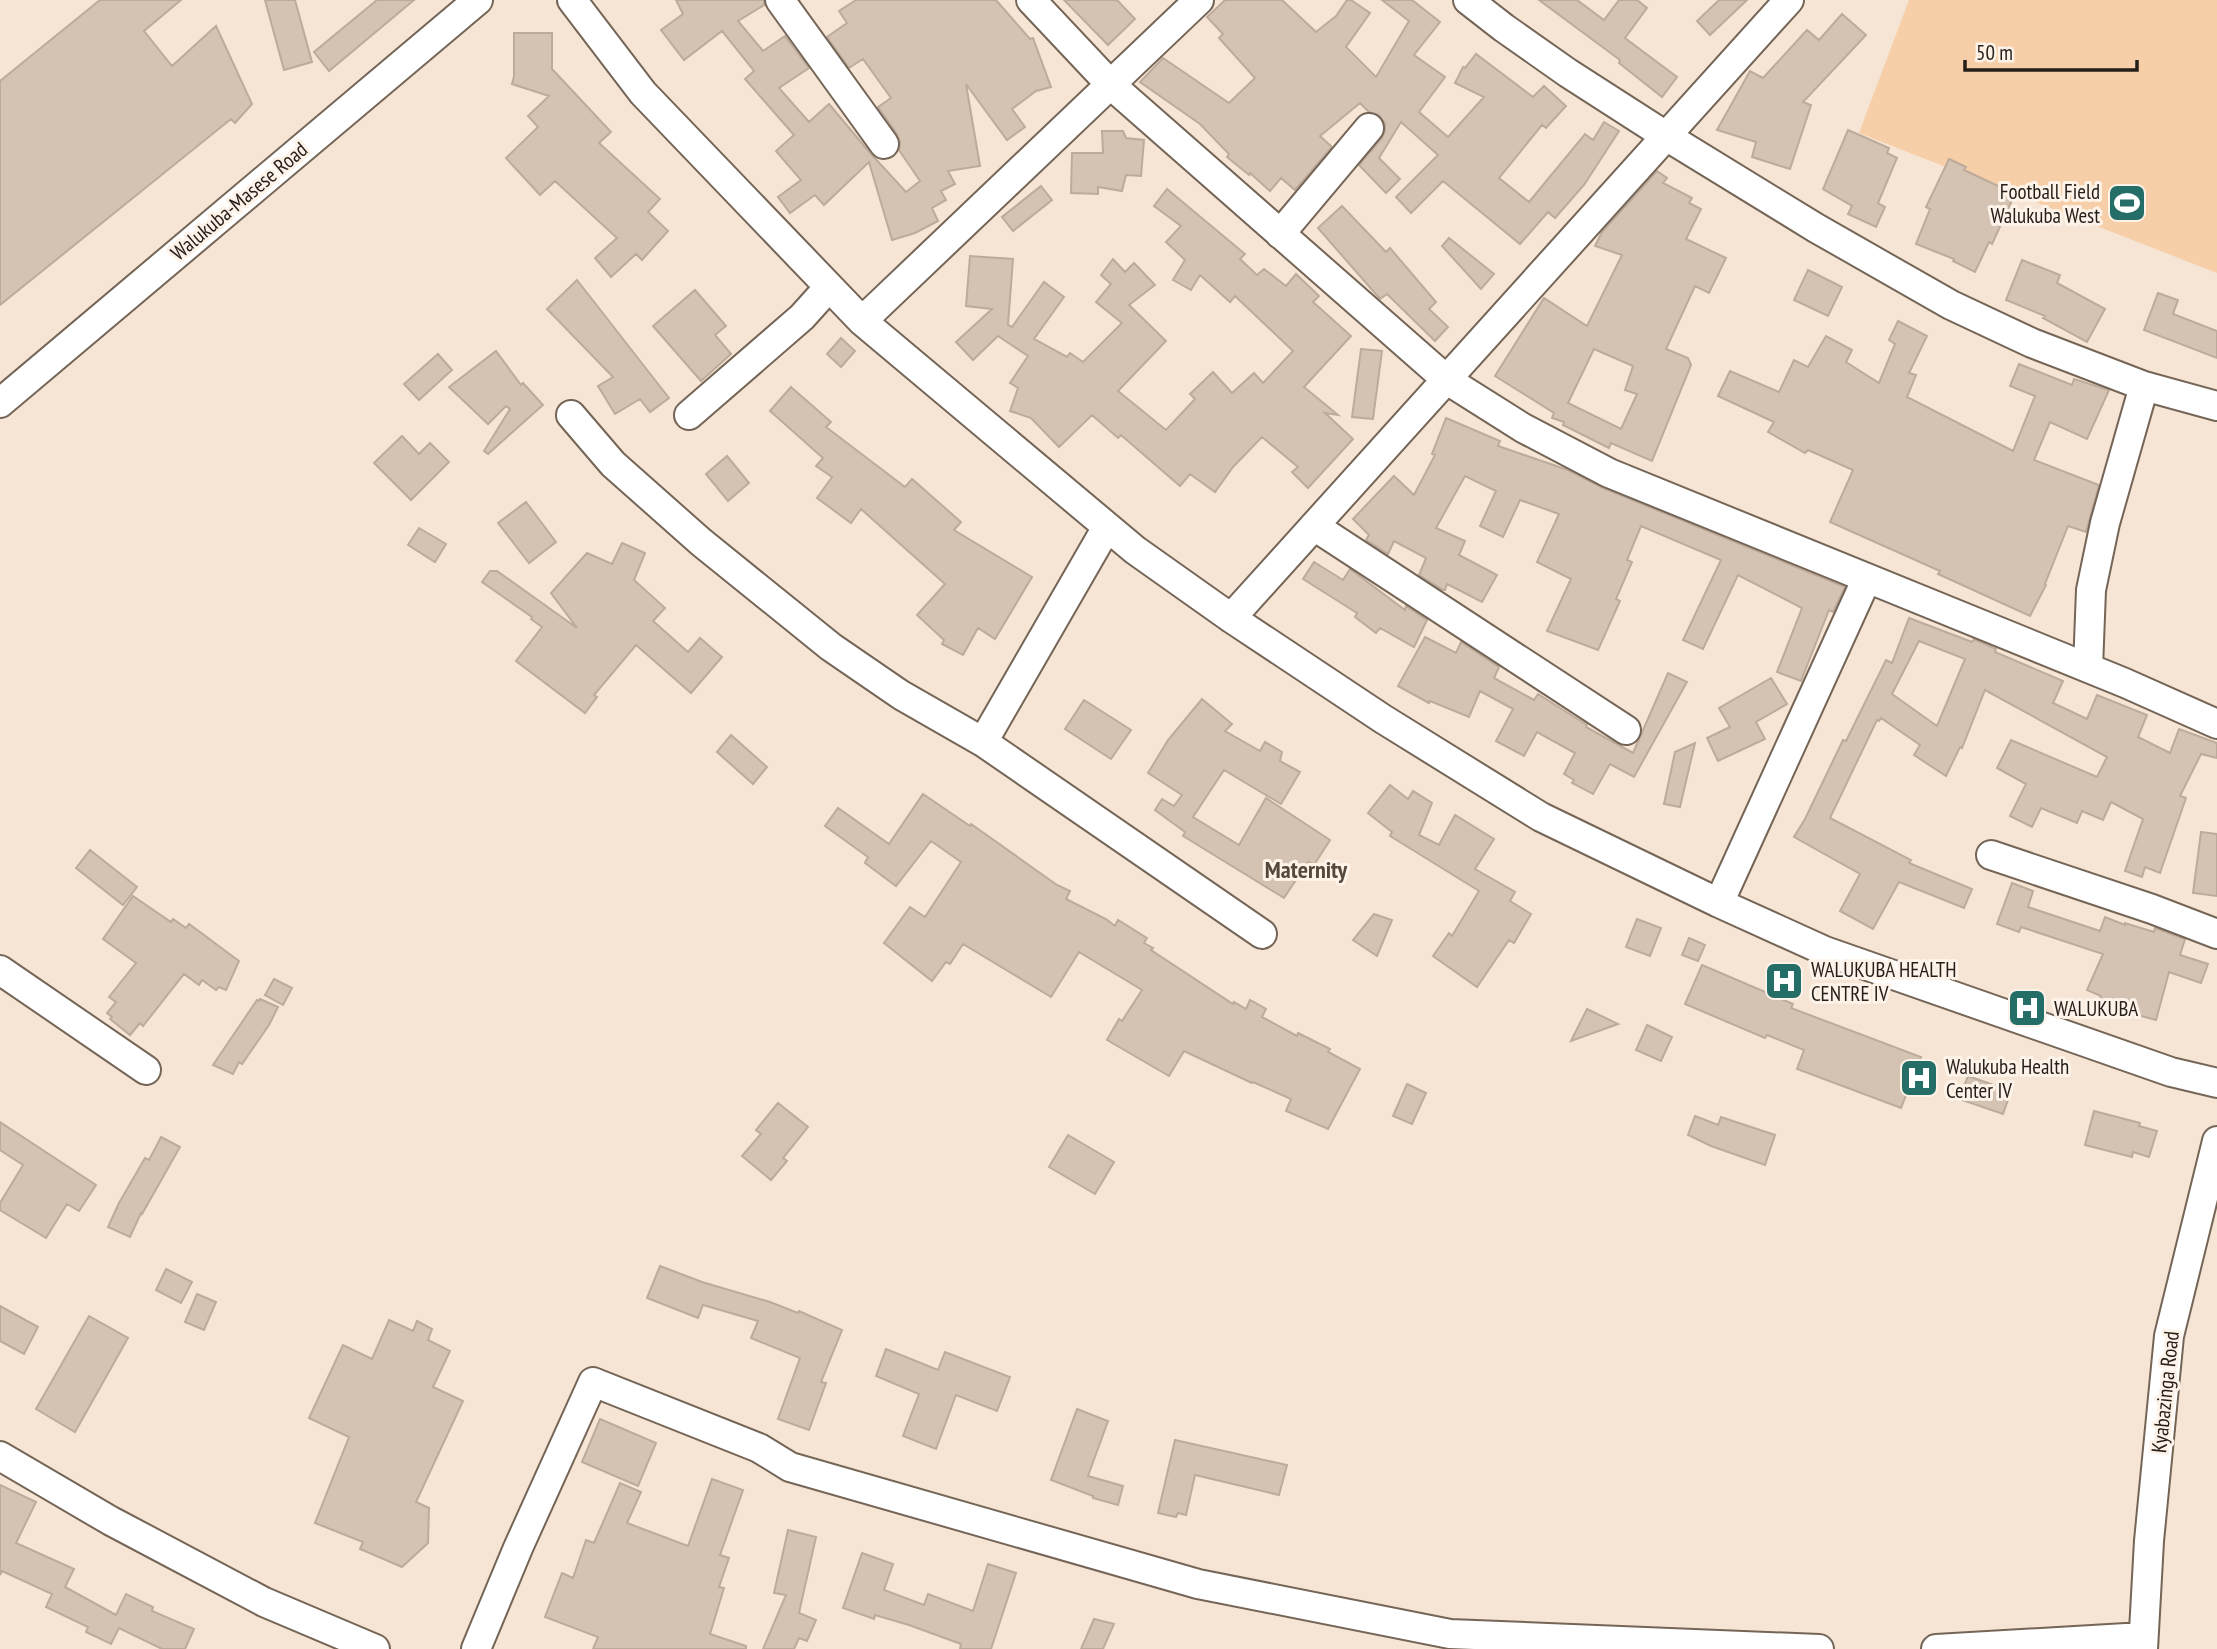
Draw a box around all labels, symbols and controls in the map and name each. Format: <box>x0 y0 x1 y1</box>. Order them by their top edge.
scale bar <box>1965 28 2136 72</box>
text: 50 m <box>1976 39 2013 66</box>
street label: Walukuba-Masese Road <box>165 136 313 266</box>
place label: Football Field Walukuba West <box>1990 178 2100 229</box>
sports icon: Football Field Walukuba West <box>2106 182 2148 224</box>
district label: Maternity <box>1265 854 1348 885</box>
place label: WALUKUBA HEALTH CENTRE IV <box>1811 956 1957 1007</box>
hospital icon: WALUKUBA HEALTH CENTRE IV <box>1763 960 1805 1002</box>
hospital icon: WALUKUBA <box>2006 987 2048 1029</box>
place label: WALUKUBA <box>2054 995 2138 1022</box>
place label: Walukuba Health Center IV <box>1946 1053 2069 1104</box>
hospital icon: Walukuba Health Center IV <box>1898 1057 1940 1099</box>
street label: Kyabazinga Road <box>2145 1330 2185 1454</box>

